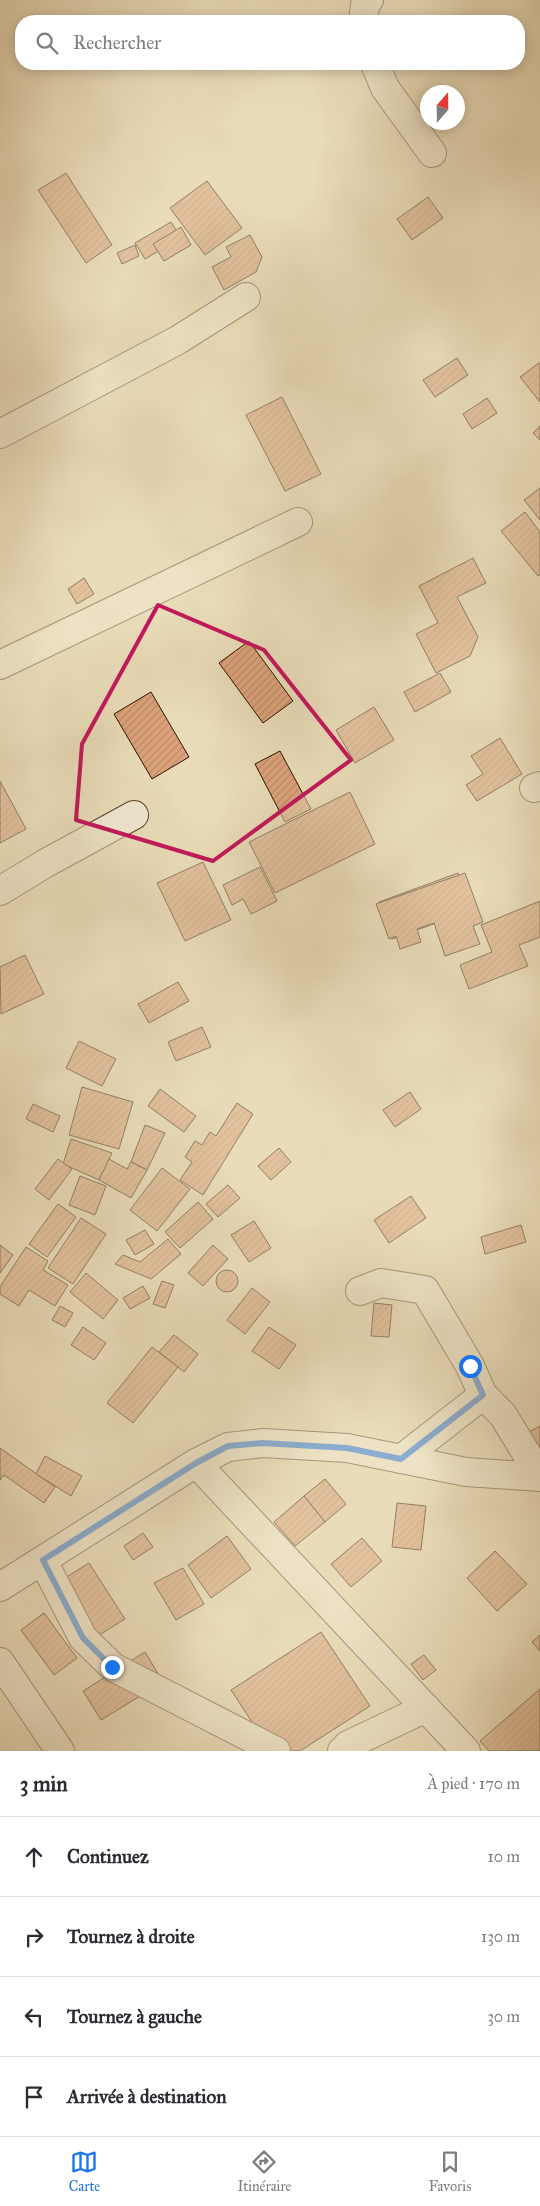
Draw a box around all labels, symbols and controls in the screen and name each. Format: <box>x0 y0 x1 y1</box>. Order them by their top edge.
search box <box>15 15 525 70</box>
icon: search <box>33 29 61 57</box>
text: Rechercher <box>73 31 161 54</box>
north arrow <box>420 85 465 130</box>
route start <box>459 1355 482 1378</box>
route end <box>101 1656 124 1679</box>
text: 3 min <box>20 1771 68 1797</box>
text: À pied · 170 m <box>427 1774 520 1793</box>
icon: ahead <box>20 1843 48 1871</box>
text: Continuez <box>67 1845 149 1868</box>
text: 10 m <box>488 1847 520 1866</box>
icon: right <box>20 1923 48 1951</box>
text: Tournez à droite <box>67 1925 195 1948</box>
text: 130 m <box>481 1927 520 1946</box>
icon: left <box>20 2003 48 2031</box>
text: Tournez à gauche <box>67 2005 202 2028</box>
text: 30 m <box>487 2007 520 2026</box>
icon: arrive <box>20 2083 48 2111</box>
text: Arrivée à destination <box>67 2085 226 2108</box>
tab: Carte <box>69 2148 100 2195</box>
tab: Itinéraire <box>238 2148 291 2195</box>
tab: Favoris <box>429 2148 471 2195</box>

